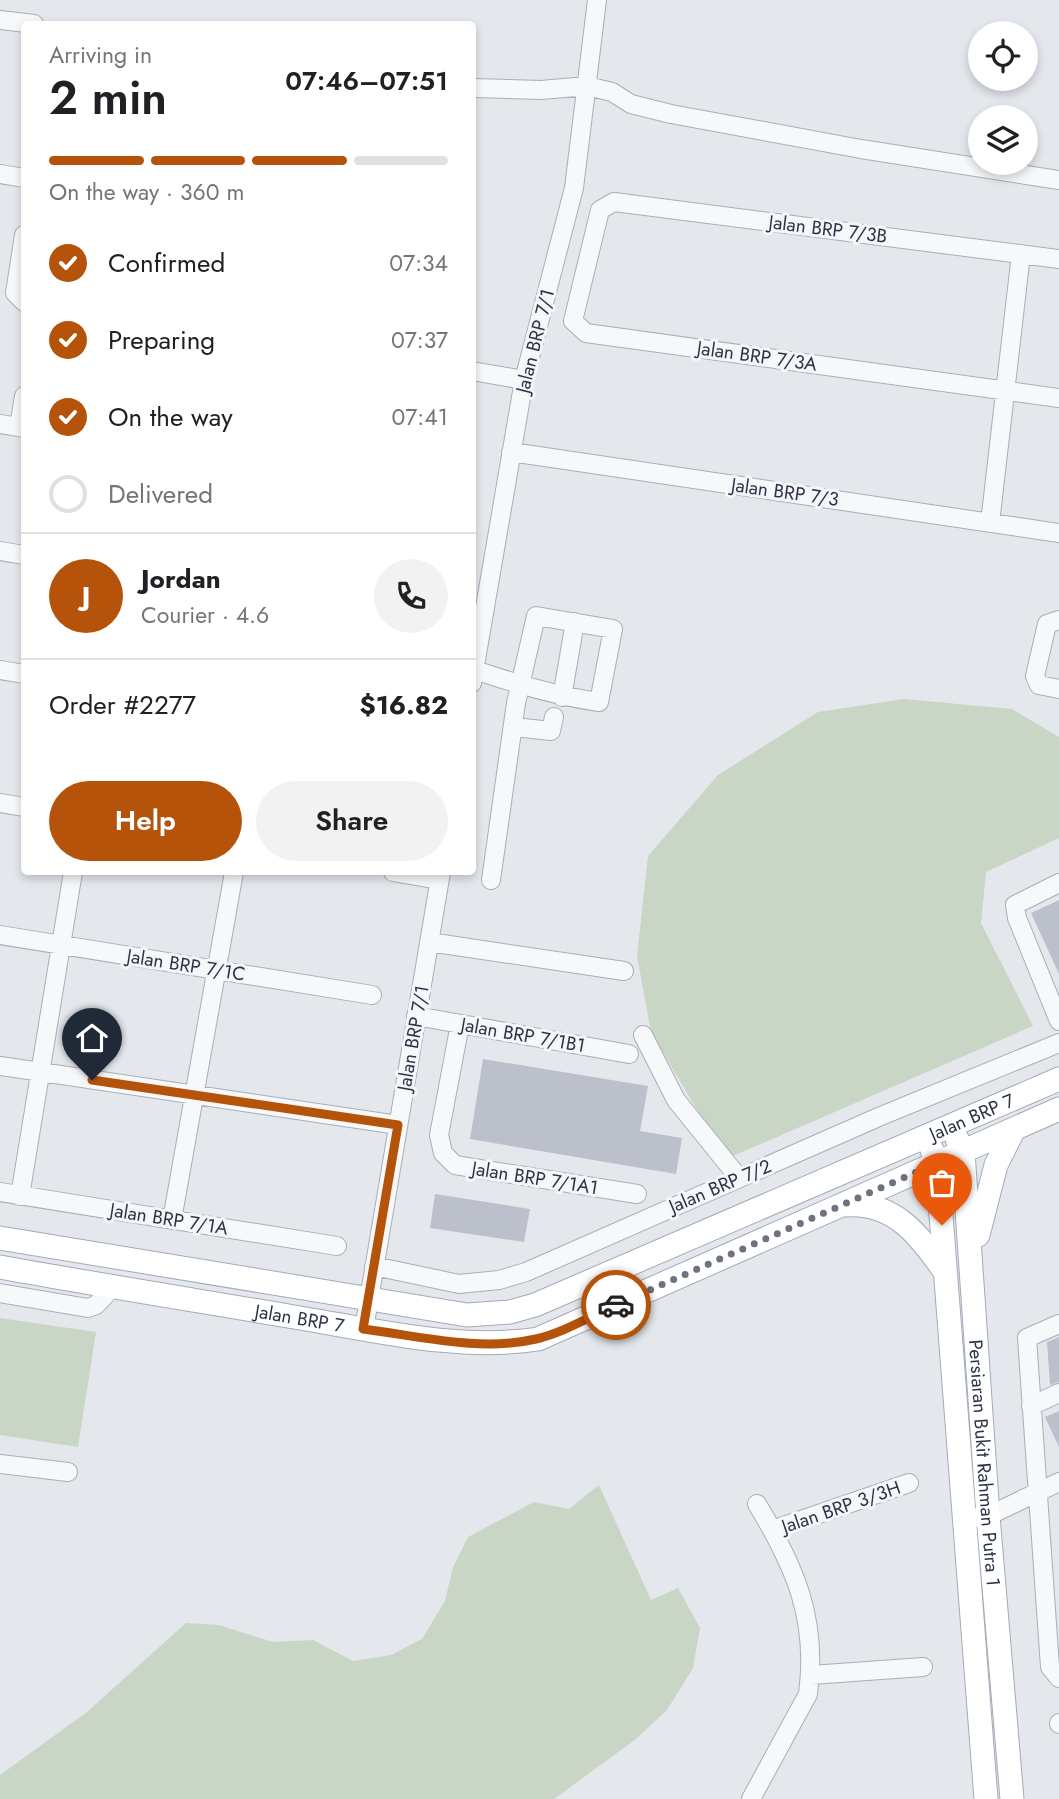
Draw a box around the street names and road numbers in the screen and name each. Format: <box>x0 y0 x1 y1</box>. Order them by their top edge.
street label: Jalan BRP 7/3B <box>764 208 889 250</box>
street label: Jalan BRP 7/1 <box>508 286 561 399</box>
street label: Jalan BRP 7/3A <box>692 334 819 378</box>
street label: Jalan BRP 7/3 <box>726 471 841 513</box>
street label: Jalan BRP 7/1C <box>122 942 247 988</box>
street label: Jalan BRP 7/1 <box>390 983 436 1096</box>
street label: Jalan BRP 7/1B1 <box>456 1010 587 1059</box>
street label: Jalan BRP 7 <box>922 1086 1019 1148</box>
street label: Jalan BRP 7/2 <box>662 1152 775 1221</box>
street label: Jalan BRP 7/1A1 <box>467 1154 600 1201</box>
street label: Jalan BRP 7/1A <box>105 1196 230 1242</box>
street label: Jalan BRP 7 <box>250 1297 346 1339</box>
street label: Persiaran Bukit Rahman Putra 1 <box>962 1339 1007 1587</box>
street label: Jalan BRP 3/3H <box>775 1474 904 1541</box>

